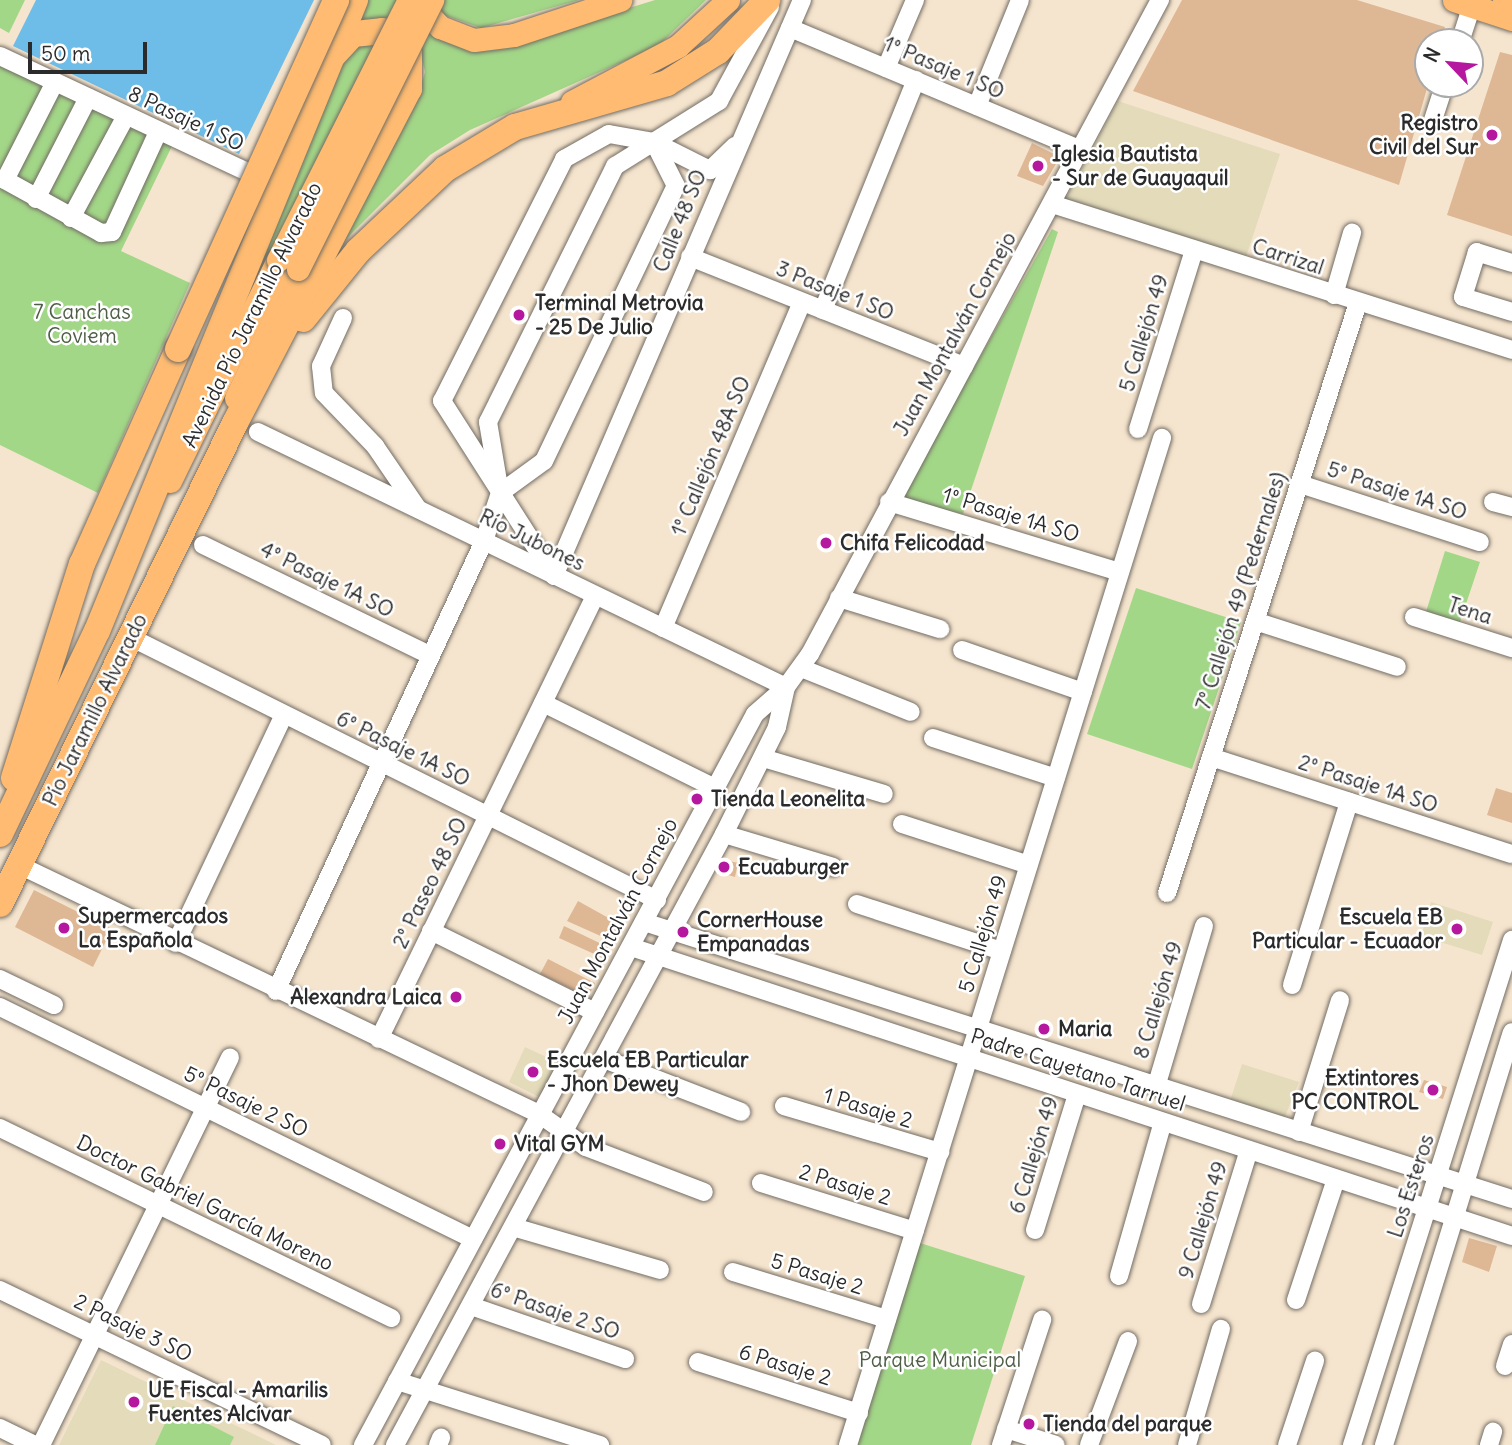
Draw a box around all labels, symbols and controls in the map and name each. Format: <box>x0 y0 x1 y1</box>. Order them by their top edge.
scale bar <box>32 28 150 72</box>
north arrow <box>1414 28 1484 98</box>
street label: 1° Pasaje 1 SO <box>880 31 1008 105</box>
text: 50 m <box>41 40 90 67</box>
text: N <box>1418 44 1446 66</box>
street label: 8 Pasaje 1 SO <box>124 81 248 157</box>
place label: Registro Civil del Sur <box>1369 110 1478 160</box>
marker: Registro Civil del Sur <box>1484 127 1500 143</box>
place label: Iglesia Bautista - Sur de Guayaquil <box>1052 141 1228 191</box>
marker: Iglesia Bautista - Sur de Guayaquil <box>1030 158 1046 174</box>
street label: Calle 48 SO <box>648 166 712 276</box>
street label: Avenida Pío Jaramillo Alvarado <box>177 178 327 452</box>
street label: Juan Montalván Cornejo <box>888 228 1022 440</box>
street label: Carrizal <box>1249 234 1327 280</box>
street label: 3 Pasaje 1 SO <box>772 256 898 326</box>
street label: 5 Callejón 49 <box>1114 271 1174 395</box>
place label: Terminal Metrovia - 25 De Julio <box>535 290 704 340</box>
park label: 7 Canchas Coviem <box>33 299 131 349</box>
marker: Terminal Metrovia - 25 De Julio <box>509 305 529 325</box>
street label: 1° Callejón 48A SO <box>666 372 756 540</box>
street label: 5° Pasaje 1A SO <box>1324 457 1470 525</box>
street label: 7° Callejón 49 (Pedernales) <box>1191 469 1291 713</box>
street label: 1° Pasaje 1A SO <box>940 482 1082 548</box>
street label: Río Jubones <box>475 504 589 576</box>
place label: Chifa Felicodad <box>840 530 985 556</box>
marker: Chifa Felicodad <box>818 535 834 551</box>
street label: 4° Pasaje 1A SO <box>256 537 398 623</box>
street label: Tena <box>1445 592 1495 630</box>
street label: Pío Jaramillo Alvarado <box>37 610 153 810</box>
street label: 6° Pasaje 1A SO <box>332 706 474 792</box>
street label: 2° Pasaje 1A SO <box>1295 750 1441 818</box>
place label: Tienda Leonelita <box>711 786 865 812</box>
marker: Tienda Leonelita <box>689 791 705 807</box>
street label: 2° Paseo 48 SO <box>387 813 473 953</box>
street label: Juan Montalván Cornejo <box>553 814 683 1028</box>
place label: Ecuaburger <box>738 854 849 880</box>
marker: Ecuaburger <box>716 859 732 875</box>
street label: 5 Callejón 49 <box>953 872 1013 996</box>
place label: Supermercados La Española <box>78 903 228 953</box>
place label: Escuela EB Particular - Ecuador <box>1252 904 1443 954</box>
place label: CornerHouse Empanadas <box>697 907 823 957</box>
marker: Supermercados La Española <box>56 920 72 936</box>
marker: Escuela EB Particular - Ecuador <box>1449 921 1465 937</box>
marker: CornerHouse Empanadas <box>675 924 691 940</box>
street label: 8 Callejón 49 <box>1128 938 1188 1062</box>
place label: Alexandra Laica <box>290 984 442 1010</box>
marker: Alexandra Laica <box>448 989 464 1005</box>
place label: Maria <box>1058 1016 1112 1042</box>
marker: Maria <box>1036 1021 1052 1037</box>
street label: Padre Cayetano Tarruel <box>967 1023 1189 1117</box>
place label: Escuela EB Particular - Jhon Dewey <box>547 1047 749 1097</box>
street label: 5° Pasaje 2 SO <box>180 1061 312 1143</box>
marker: Escuela EB Particular - Jhon Dewey <box>525 1064 541 1080</box>
place label: Extintores PC CONTROL <box>1291 1065 1419 1115</box>
marker: Extintores PC CONTROL <box>1425 1082 1441 1098</box>
street label: 1 Pasaje 2 <box>821 1083 915 1133</box>
street label: 6 Callejón 49 <box>1004 1093 1064 1217</box>
street label: Doctor Gabriel García Moreno <box>72 1130 338 1276</box>
place label: Vital GYM <box>514 1131 604 1157</box>
street label: Los Esteros <box>1382 1131 1440 1241</box>
marker: Vital GYM <box>492 1136 508 1152</box>
street label: 9 Callejón 49 <box>1173 1158 1233 1282</box>
street label: 2 Pasaje 2 <box>796 1159 894 1211</box>
street label: 5 Pasaje 2 <box>768 1248 866 1300</box>
street label: 6° Pasaje 2 SO <box>487 1277 623 1345</box>
street label: 2 Pasaje 3 SO <box>70 1289 196 1367</box>
street label: 6 Pasaje 2 <box>736 1339 834 1391</box>
park label: Parque Municipal <box>859 1347 1021 1373</box>
place label: UE Fiscal - Amarilis Fuentes Alcívar <box>148 1377 328 1427</box>
marker: UE Fiscal - Amarilis Fuentes Alcívar <box>126 1394 142 1410</box>
place label: Tienda del parque <box>1043 1411 1212 1437</box>
marker: Tienda del parque <box>1021 1416 1037 1432</box>

